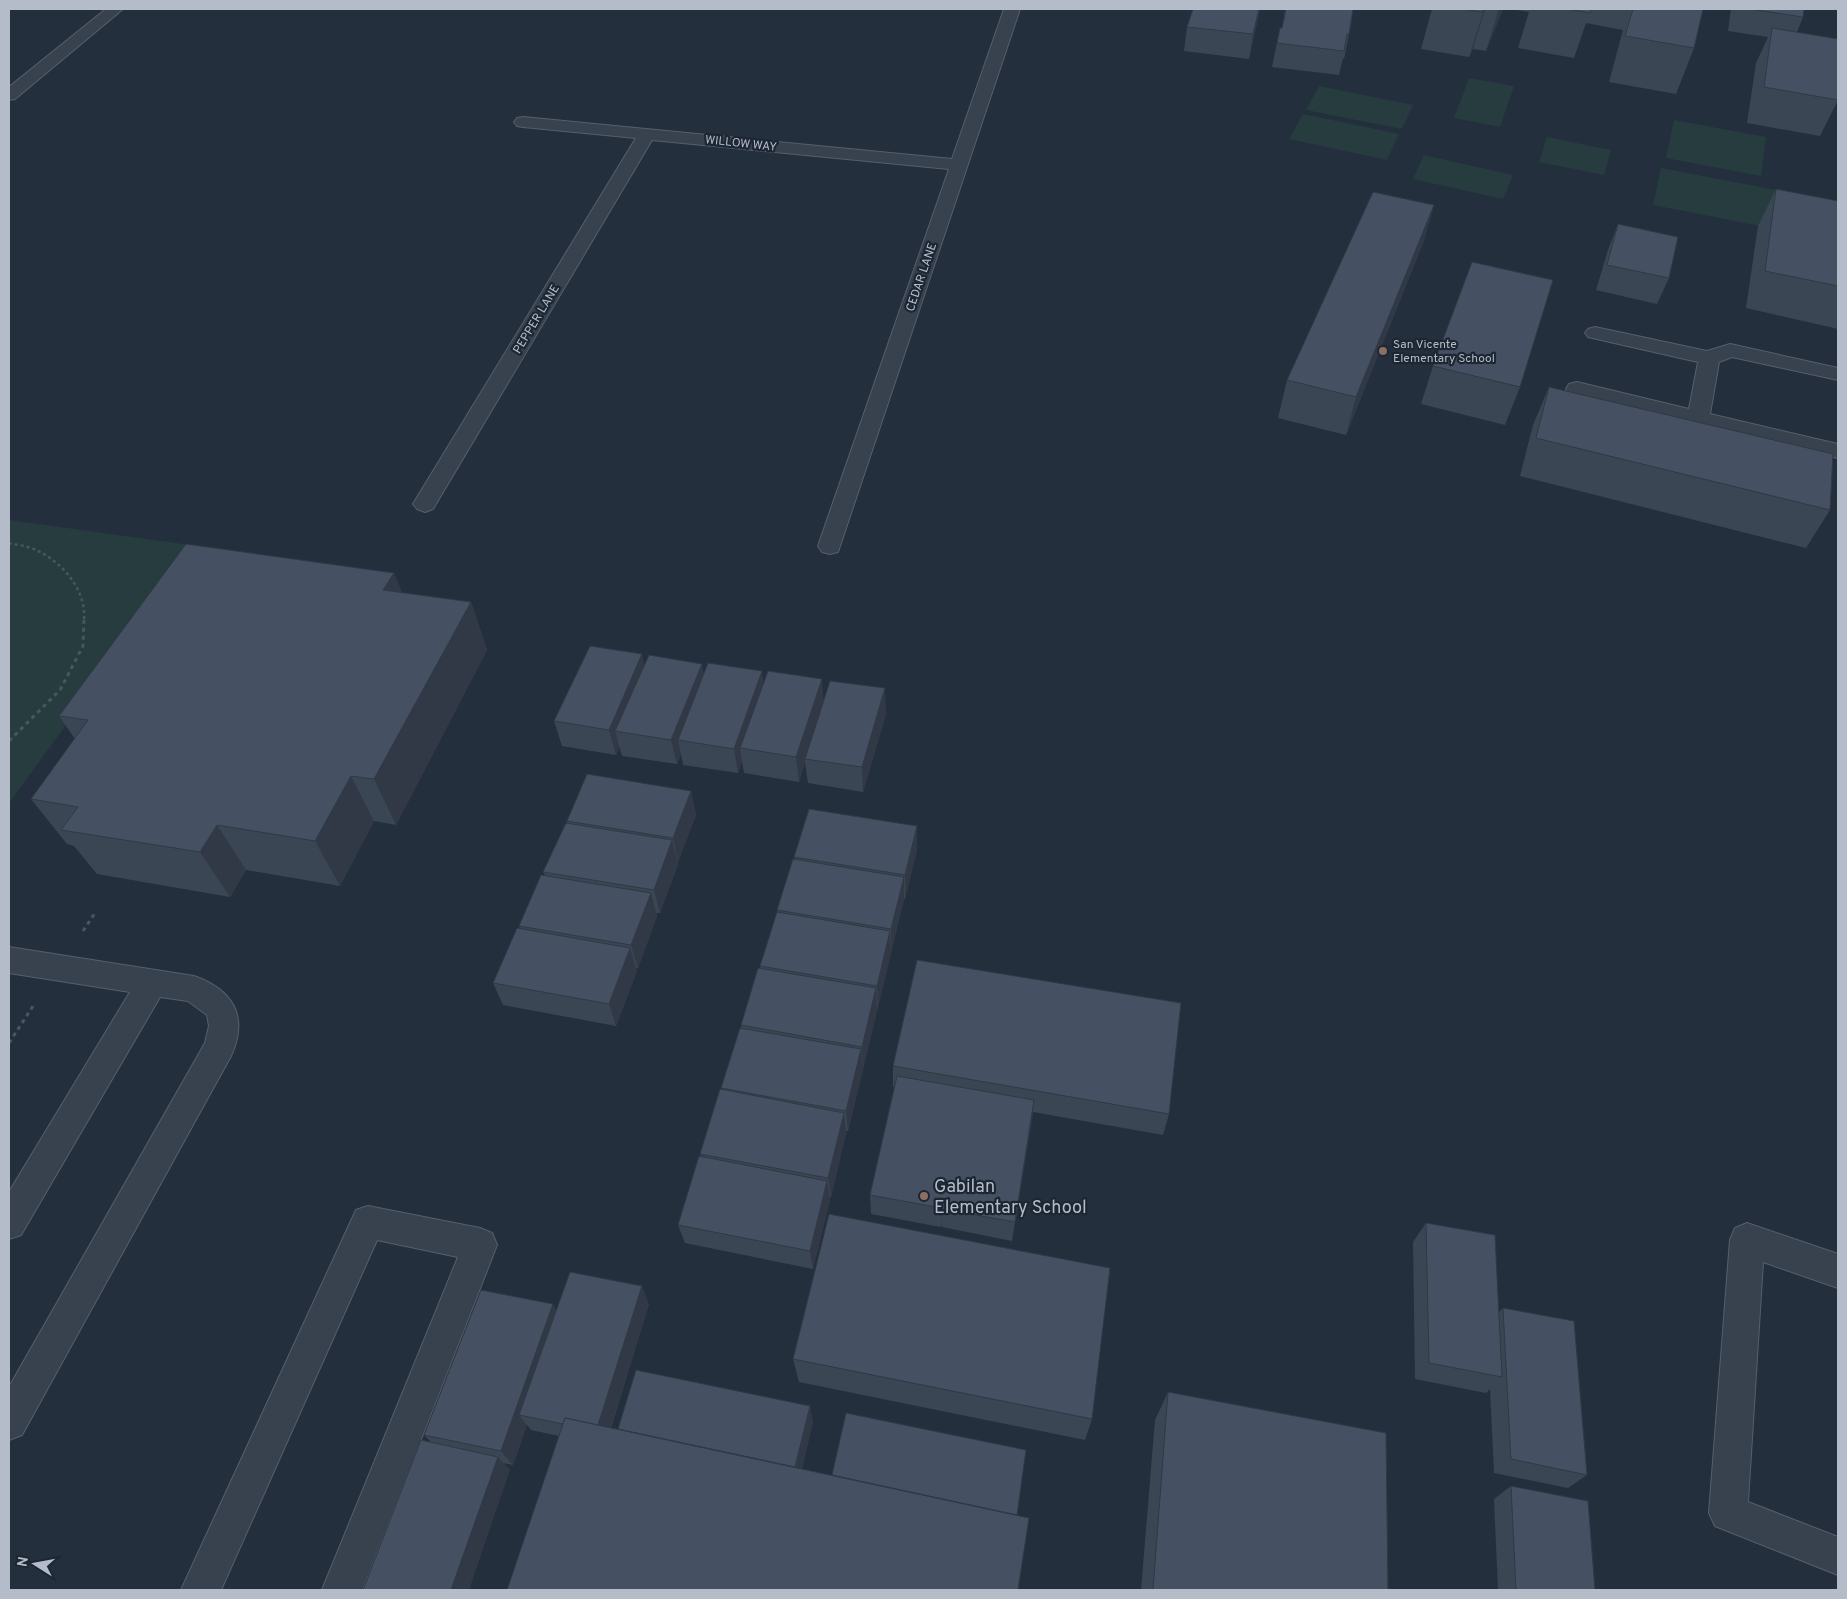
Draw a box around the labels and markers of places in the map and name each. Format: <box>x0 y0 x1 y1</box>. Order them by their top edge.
place label: San Vicente Elementary School <box>1393 337 1495 367</box>
marker: San Vicente Elementary School <box>1377 345 1389 357</box>
place label: Gabilan Elementary School <box>934 1176 1087 1220</box>
marker: Gabilan Elementary School <box>918 1190 930 1202</box>

